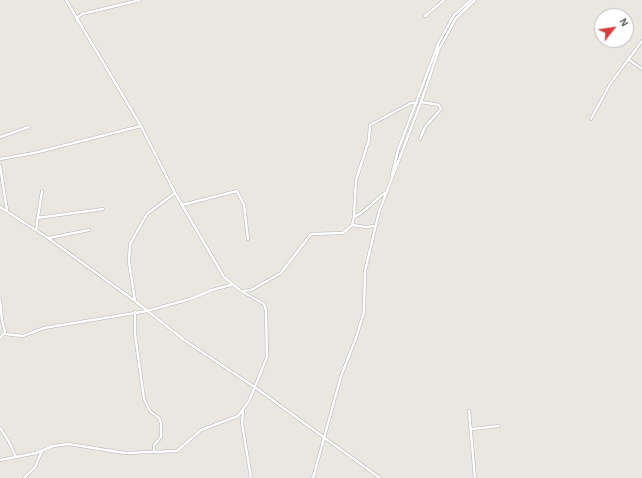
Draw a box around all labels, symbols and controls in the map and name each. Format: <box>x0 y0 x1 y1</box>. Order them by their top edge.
north arrow <box>594 8 634 48</box>
text: N <box>617 16 631 28</box>

